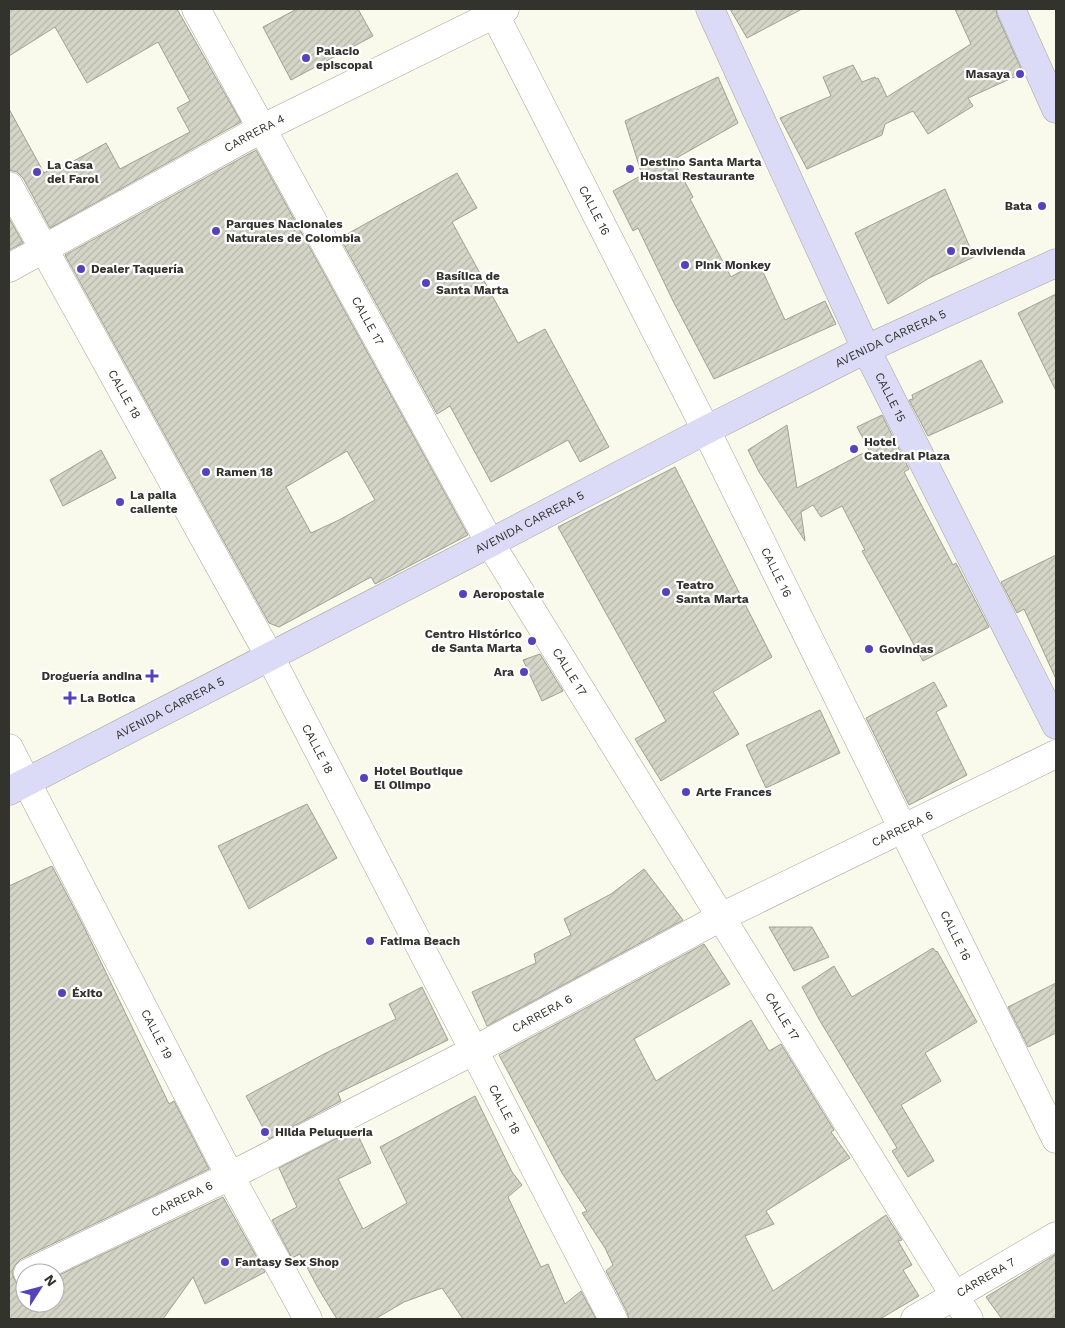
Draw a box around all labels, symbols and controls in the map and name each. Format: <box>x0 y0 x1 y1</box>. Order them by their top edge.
place label: Palacio episcopal <box>316 44 373 72</box>
marker: Palacio episcopal <box>300 52 312 64</box>
place label: Masaya <box>966 67 1010 81</box>
marker: Masaya <box>1014 68 1026 80</box>
street label: CARRERA 4 <box>222 111 287 155</box>
place label: Destino Santa Marta Hostal Restaurante <box>640 155 762 183</box>
place label: La Casa del Farol <box>47 158 99 186</box>
marker: Destino Santa Marta Hostal Restaurante <box>624 163 636 175</box>
marker: La Casa del Farol <box>31 166 43 178</box>
street label: CALLE 16 <box>576 183 613 238</box>
place label: Bata <box>1005 199 1032 213</box>
marker: Bata <box>1036 200 1048 212</box>
place label: Parques Nacionales Naturales de Colombia <box>226 217 361 245</box>
marker: Parques Nacionales Naturales de Colombia <box>210 225 222 237</box>
place label: Davivienda <box>961 244 1026 258</box>
marker: Davivienda <box>945 245 957 257</box>
place label: Pink Monkey <box>695 258 771 272</box>
marker: Pink Monkey <box>679 259 691 271</box>
place label: Dealer Taquería <box>91 262 184 276</box>
marker: Dealer Taquería <box>75 263 87 275</box>
place label: Basílica de Santa Marta <box>436 269 509 297</box>
marker: Basílica de Santa Marta <box>420 277 432 289</box>
street label: CALLE 17 <box>349 294 387 348</box>
street label: AVENIDA CARRERA 5 <box>833 307 948 371</box>
street label: CALLE 18 <box>105 367 144 421</box>
street label: CALLE 15 <box>872 370 909 424</box>
place label: Hotel Catedral Plaza <box>864 435 950 463</box>
marker: Hotel Catedral Plaza <box>848 443 860 455</box>
place label: Ramen 18 <box>216 465 273 479</box>
marker: Ramen 18 <box>200 466 212 478</box>
place label: La paila caliente <box>130 488 178 516</box>
street label: AVENIDA CARRERA 5 <box>473 488 587 556</box>
marker: La paila caliente <box>114 496 126 508</box>
street label: CALLE 16 <box>758 545 794 600</box>
place label: Teatro Santa Marta <box>676 578 749 606</box>
marker: Teatro Santa Marta <box>660 586 672 598</box>
place label: Aeropostale <box>473 587 544 601</box>
marker: Aeropostale <box>457 588 469 600</box>
place label: Centro Histórico de Santa Marta <box>425 627 522 655</box>
marker: Centro Histórico de Santa Marta <box>526 635 538 647</box>
place label: Govindas <box>879 642 934 656</box>
marker: Govindas <box>863 643 875 655</box>
street label: CALLE 17 <box>550 645 590 698</box>
place label: Ara <box>494 665 514 679</box>
marker: Ara <box>518 666 530 678</box>
place label: Droguería andina <box>41 669 142 683</box>
marker: Droguería andina <box>146 670 158 682</box>
street label: AVENIDA CARRERA 5 <box>113 674 227 742</box>
place label: La Botica <box>80 691 135 705</box>
marker: La Botica <box>64 692 76 704</box>
street label: CALLE 18 <box>299 722 336 776</box>
place label: Hotel Boutique El Olimpo <box>374 764 463 792</box>
marker: Hotel Boutique El Olimpo <box>358 772 370 784</box>
place label: Arte Frances <box>696 785 772 799</box>
marker: Arte Frances <box>680 786 692 798</box>
street label: CARRERA 6 <box>869 808 935 850</box>
street label: CALLE 16 <box>937 908 974 963</box>
place label: Fatima Beach <box>380 934 460 948</box>
marker: Fatima Beach <box>364 935 376 947</box>
place label: Éxito <box>72 986 103 1000</box>
marker: Éxito <box>56 987 68 999</box>
street label: CALLE 17 <box>762 990 802 1043</box>
street label: CARRERA 6 <box>510 992 575 1036</box>
street label: CALLE 19 <box>138 1007 175 1061</box>
street label: CALLE 18 <box>486 1082 523 1137</box>
place label: Hilda Peluqueria <box>275 1125 373 1139</box>
marker: Hilda Peluqueria <box>259 1126 271 1138</box>
street label: CARRERA 6 <box>149 1178 215 1220</box>
place label: Fantasy Sex Shop <box>235 1255 340 1269</box>
street label: CARRERA 7 <box>954 1255 1018 1300</box>
marker: Fantasy Sex Shop <box>219 1256 231 1268</box>
north arrow <box>15 1263 65 1313</box>
text: N <box>41 1271 60 1289</box>

